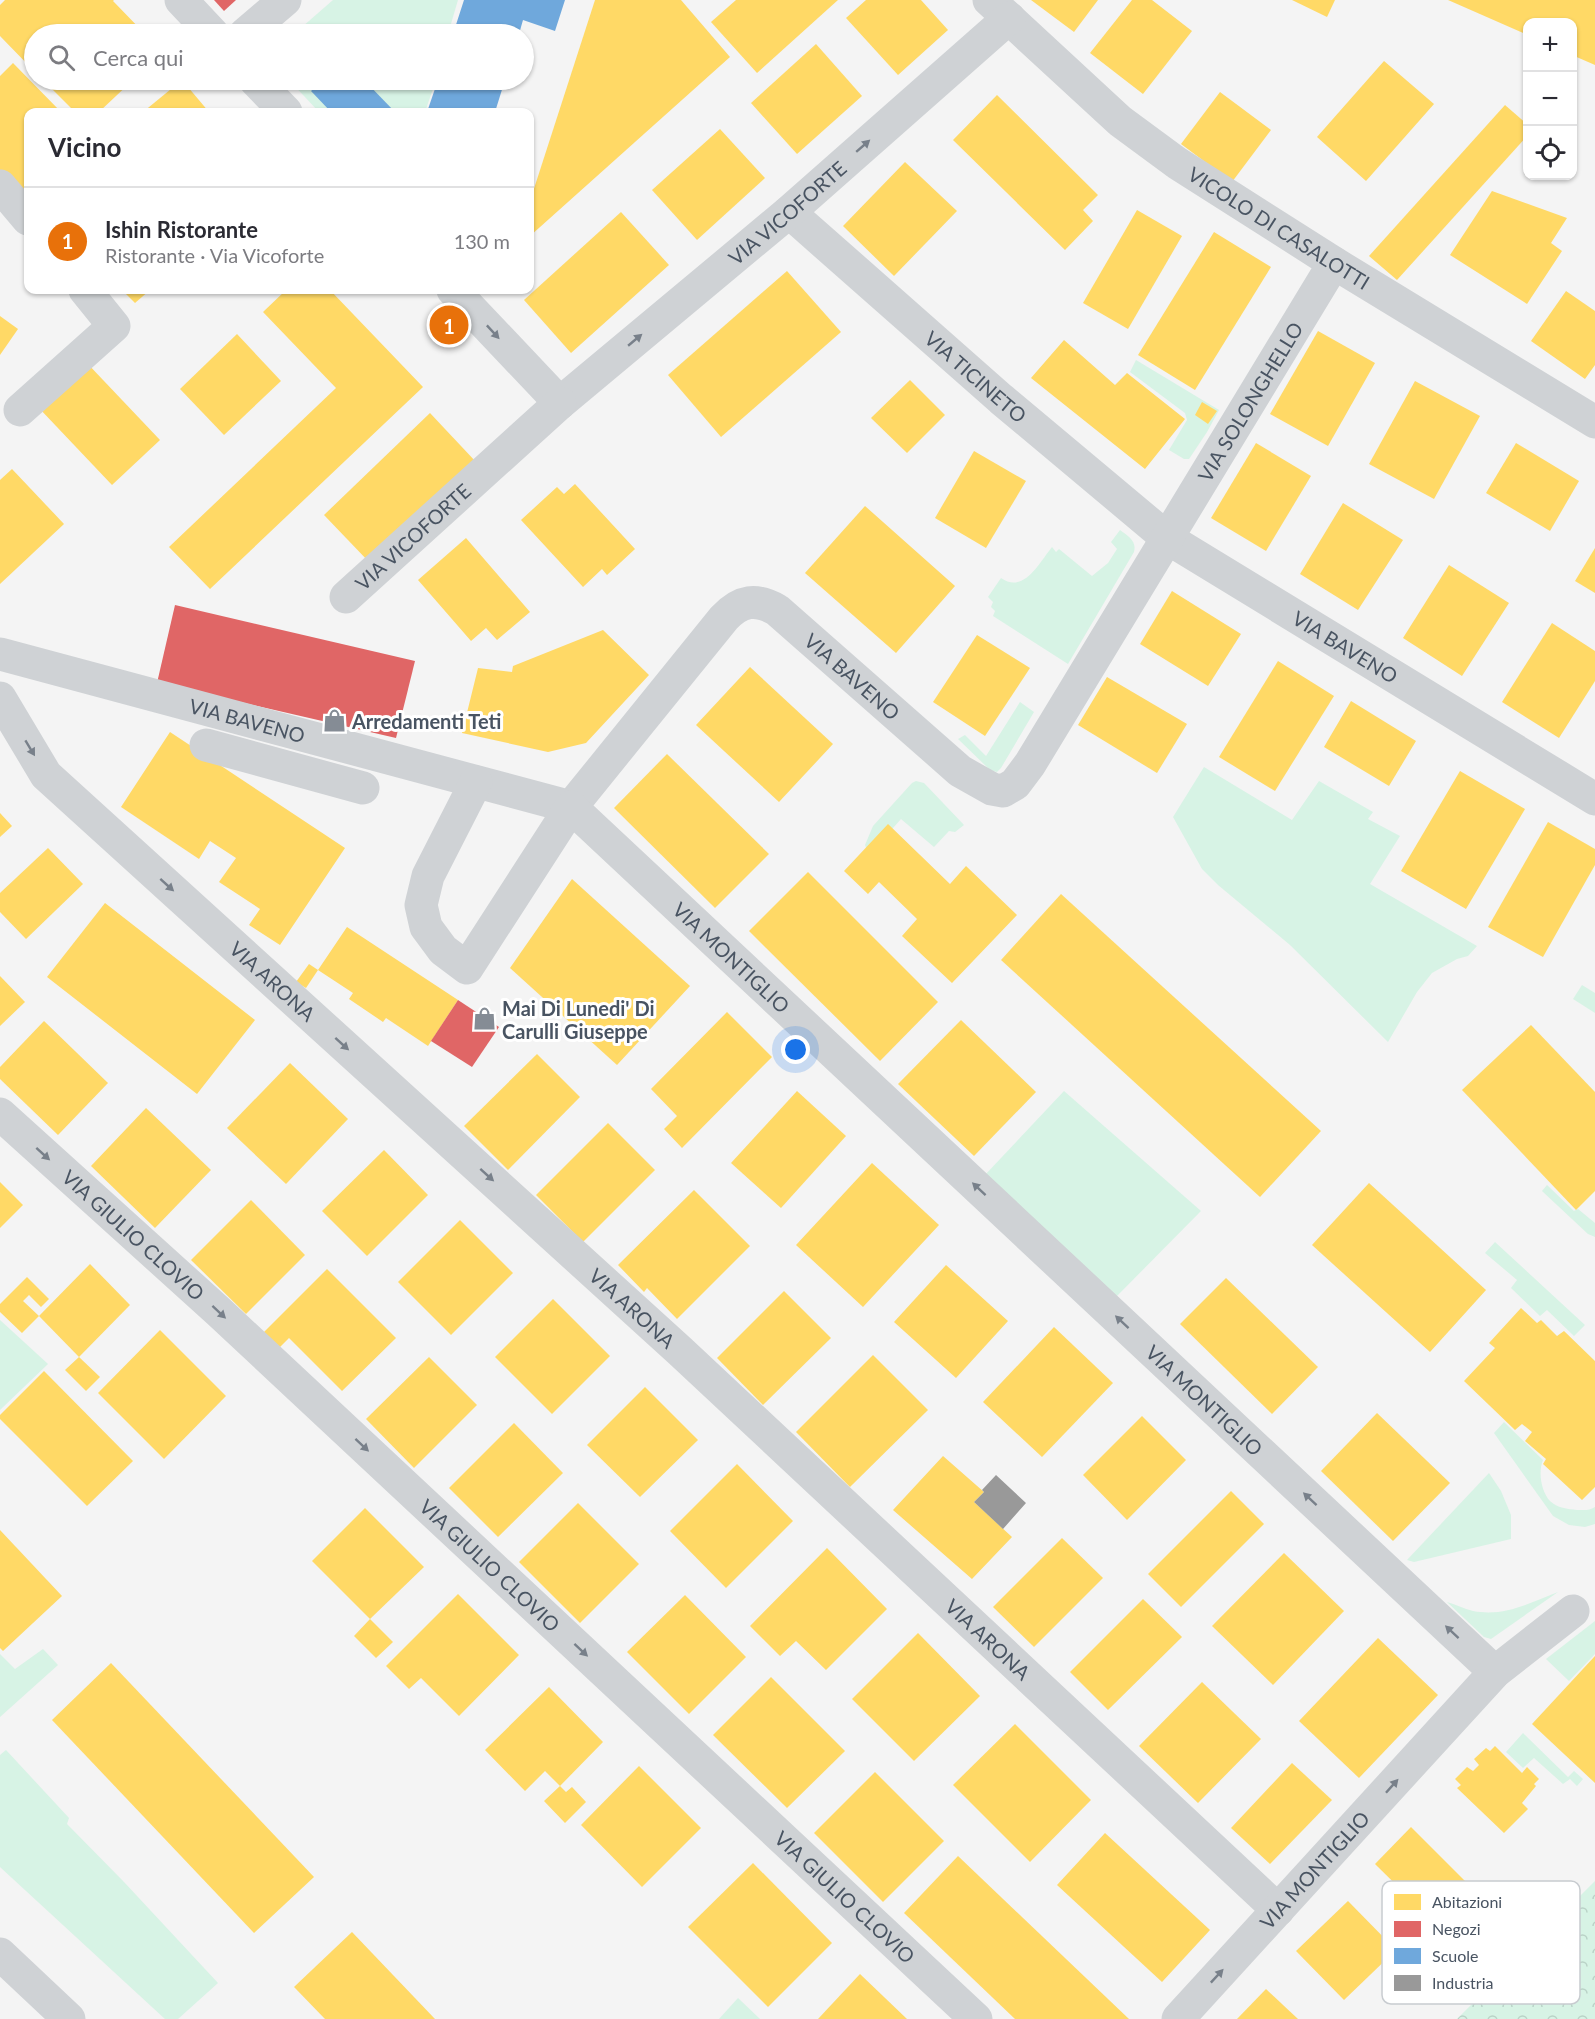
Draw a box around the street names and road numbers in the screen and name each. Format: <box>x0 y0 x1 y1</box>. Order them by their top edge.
street label: VIA VICOFORTE <box>723 155 851 270</box>
street label: VICOLO DI CASALOTTI <box>1184 161 1374 294</box>
street label: VIA SOLONGHELLO <box>1192 317 1307 486</box>
street label: VIA TICINETO <box>920 326 1032 427</box>
street label: VIA VICOFORTE <box>350 478 475 595</box>
street label: VIA BAVENO <box>1288 606 1402 688</box>
street label: VIA BAVENO <box>800 628 905 725</box>
street label: VIA BAVENO <box>187 693 308 747</box>
street label: VIA MONTIGLIO <box>668 897 795 1018</box>
street label: VIA ARONA <box>225 936 321 1026</box>
street label: VIA GIULIO CLOVIO <box>58 1164 209 1305</box>
street label: VIA ARONA <box>585 1263 681 1353</box>
street label: VIA MONTIGLIO <box>1141 1340 1268 1460</box>
street label: VIA GIULIO CLOVIO <box>415 1494 565 1636</box>
street label: VIA ARONA <box>941 1594 1036 1685</box>
street label: VIA MONTIGLIO <box>1254 1806 1374 1934</box>
street label: VIA GIULIO CLOVIO <box>770 1826 920 1968</box>

